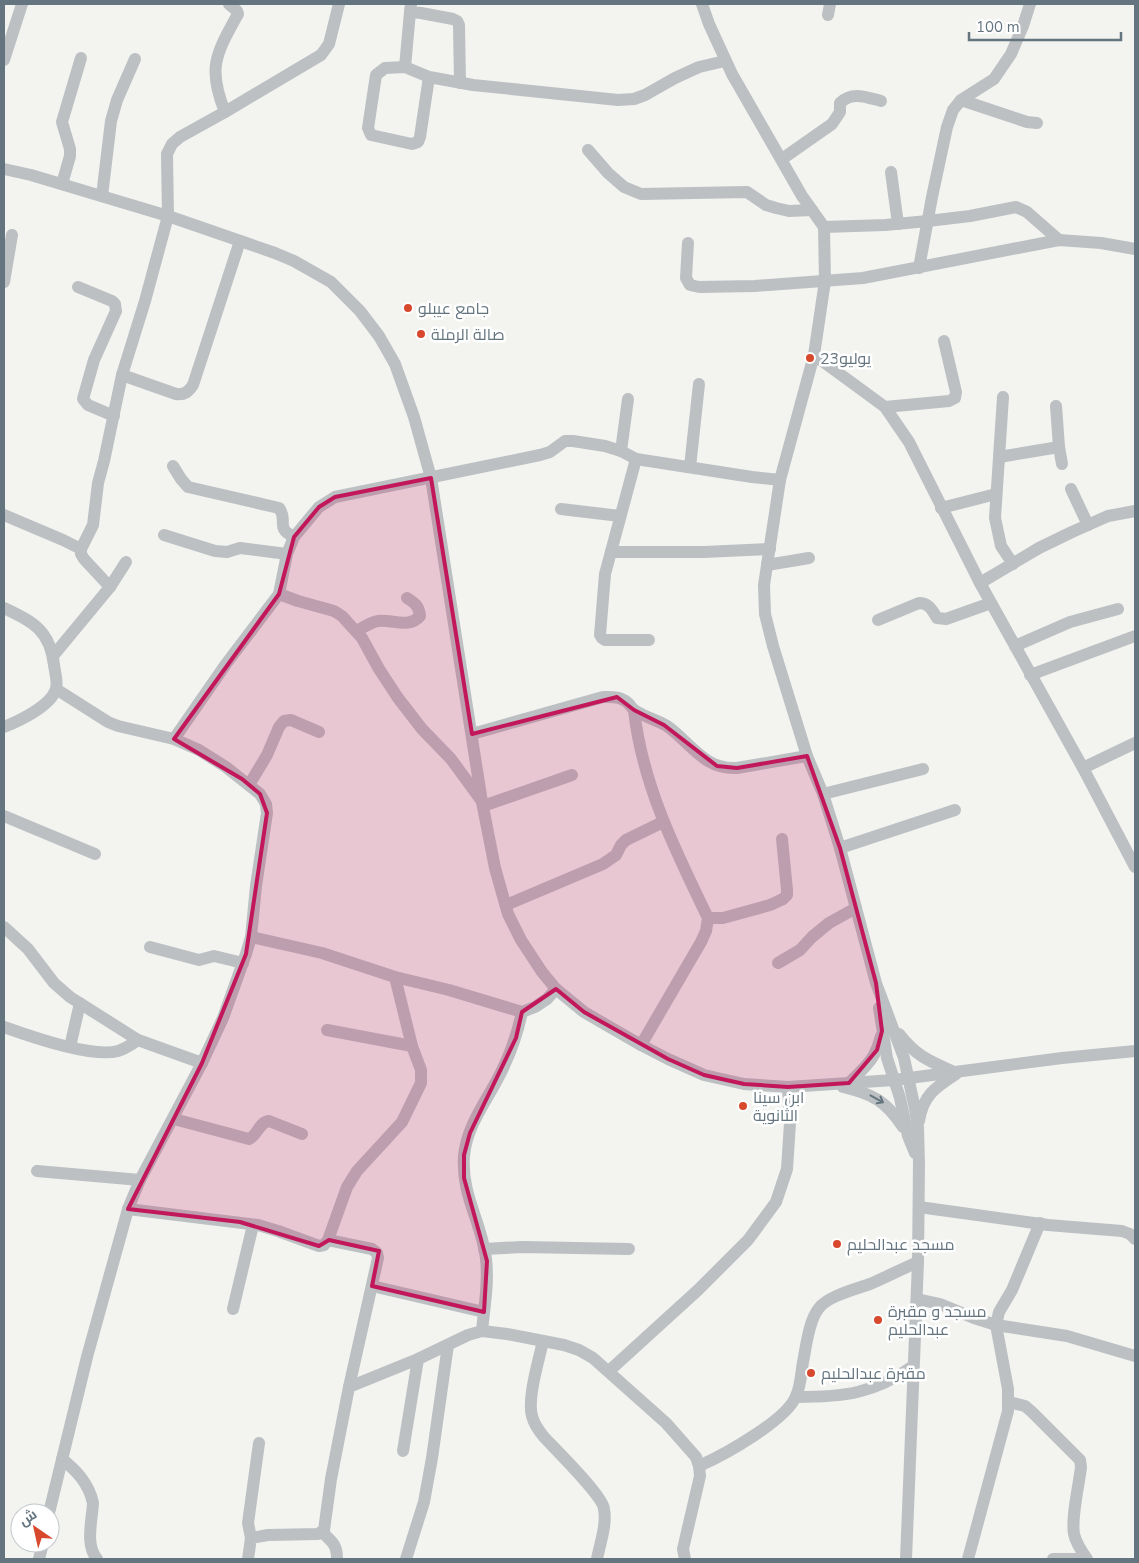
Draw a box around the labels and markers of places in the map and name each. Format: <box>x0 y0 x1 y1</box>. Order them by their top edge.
place label: جامع عيبلو <box>418 298 489 320</box>
marker: جامع عيبلو <box>402 302 414 314</box>
place label: صالة الرملة <box>431 324 505 346</box>
marker: صالة الرملة <box>415 328 427 340</box>
place label: 23يوليو <box>820 348 872 370</box>
marker: 23يوليو <box>804 352 816 364</box>
place label: ابن سينا الثانوية <box>753 1087 804 1127</box>
marker: ابن سينا الثانوية <box>737 1100 749 1112</box>
place label: مسجد عبدالحليم <box>847 1234 955 1256</box>
marker: مسجد عبدالحليم <box>831 1238 843 1250</box>
place label: مسجد و مقبرة عبدالحليم <box>888 1301 987 1341</box>
marker: مسجد و مقبرة عبدالحليم <box>872 1314 884 1326</box>
place label: مقبرة عبدالحليم <box>821 1363 926 1385</box>
marker: مقبرة عبدالحليم <box>805 1367 817 1379</box>

